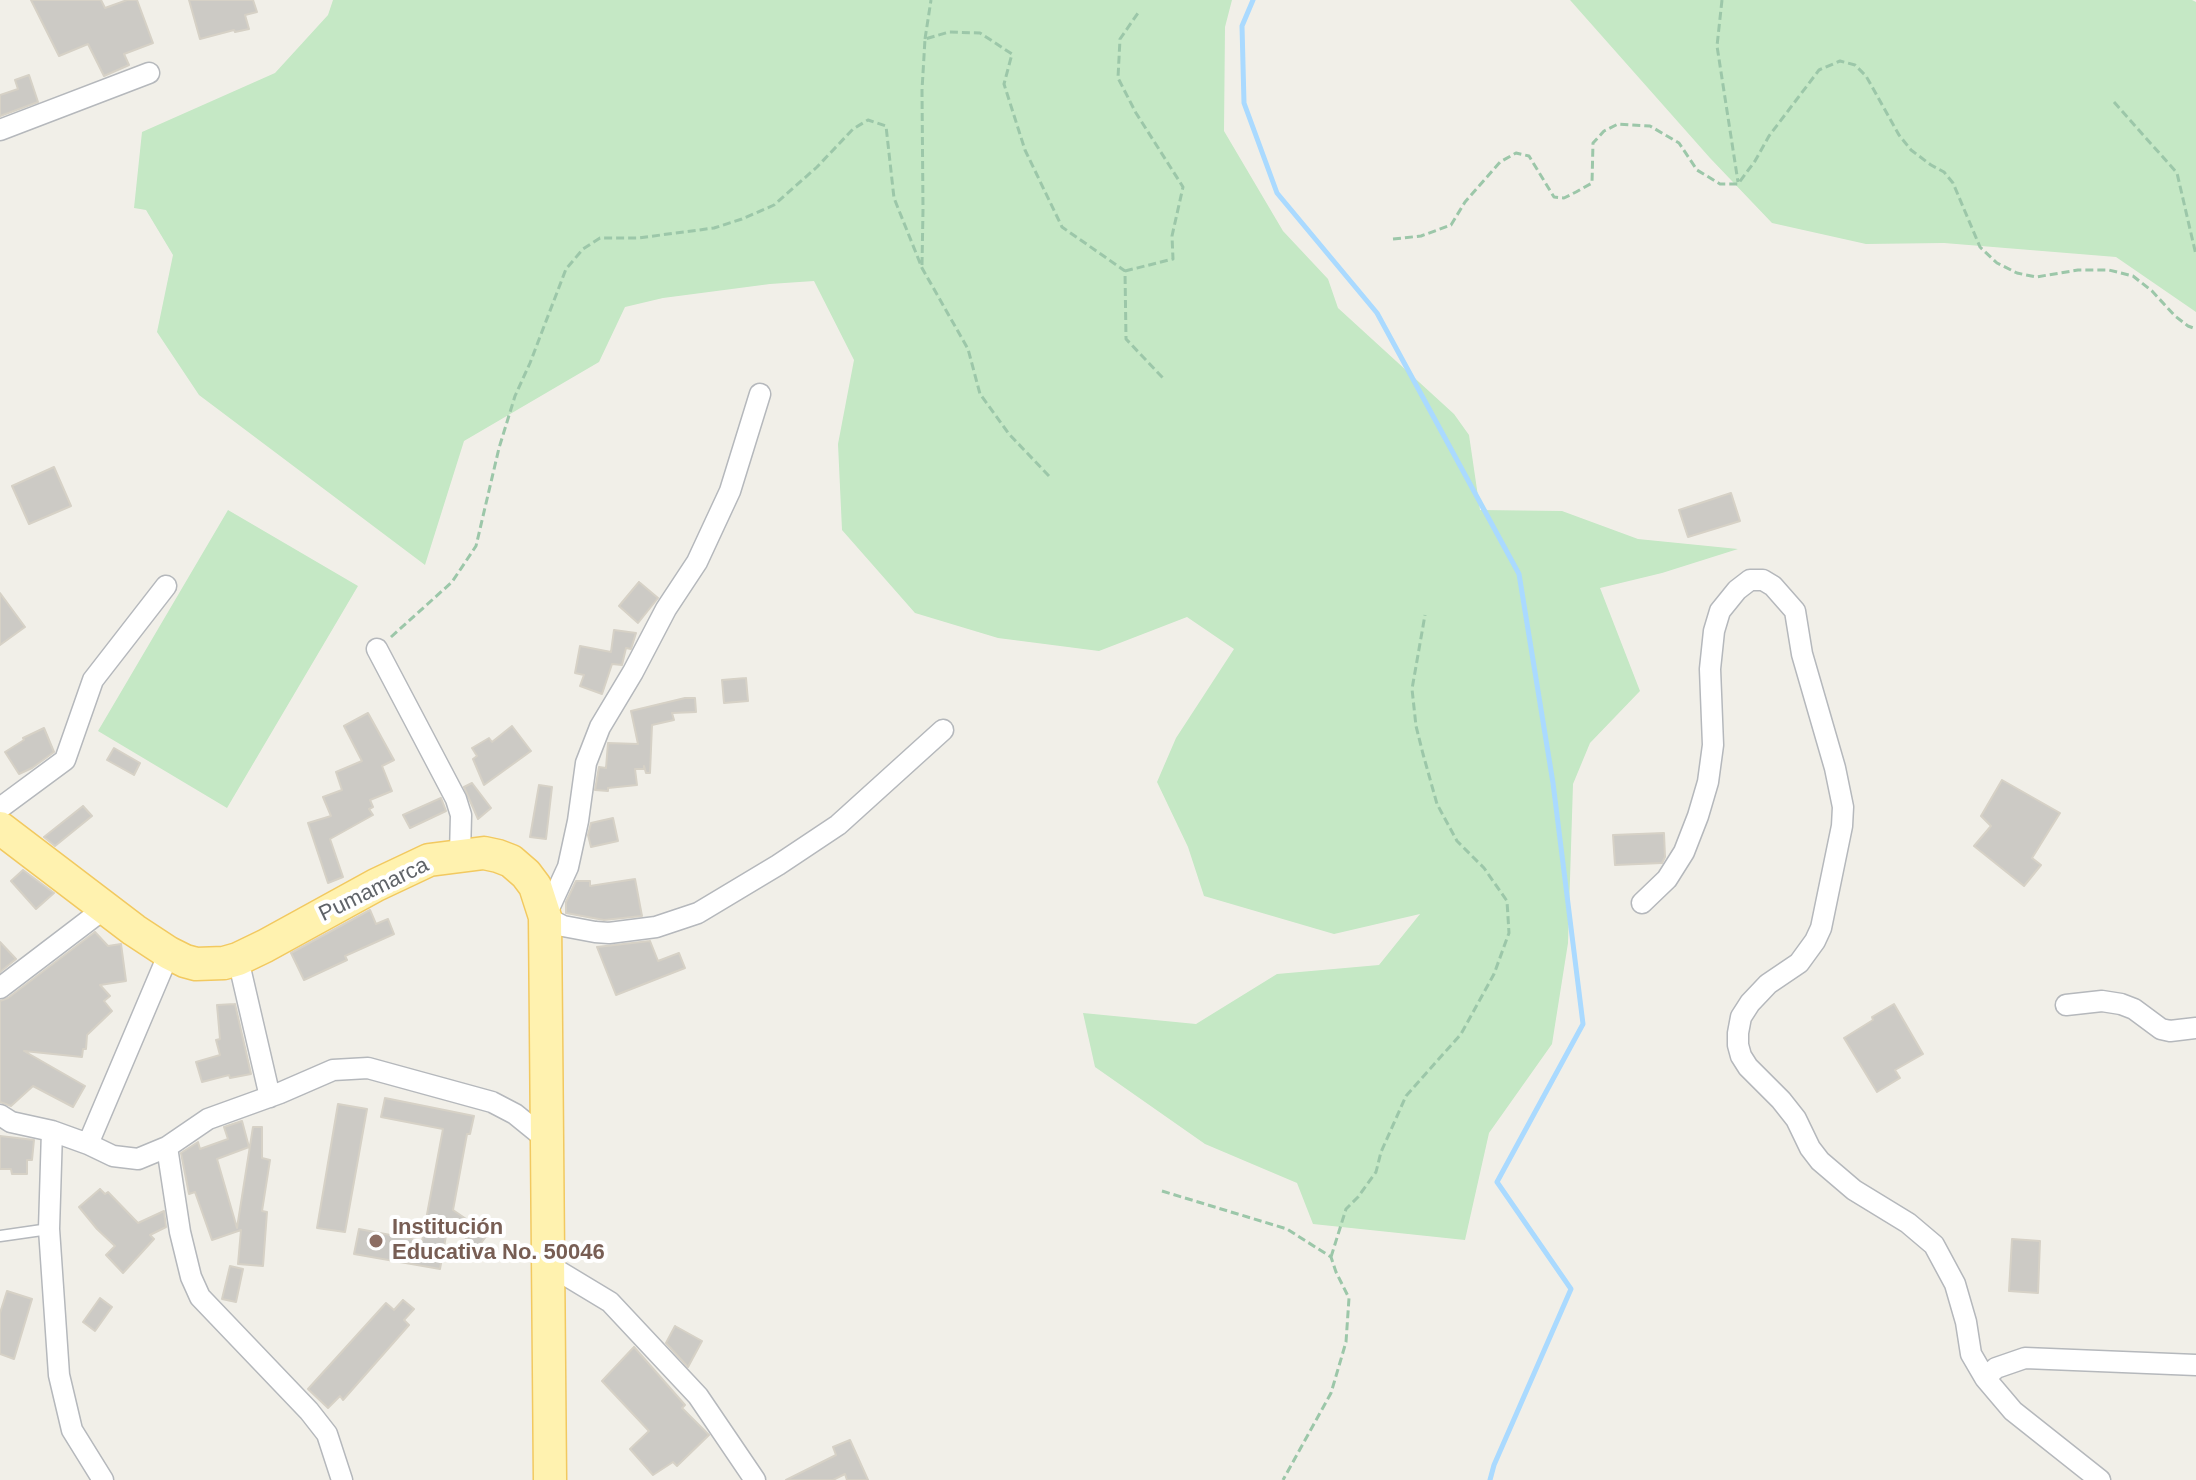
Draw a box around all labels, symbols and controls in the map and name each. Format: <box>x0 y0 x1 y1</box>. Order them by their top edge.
street label: Pumamarca <box>315 852 433 928</box>
place label: Institución Educativa No. 50046 <box>392 1215 605 1266</box>
marker: Institución Educativa No. 50046 <box>367 1232 385 1250</box>

